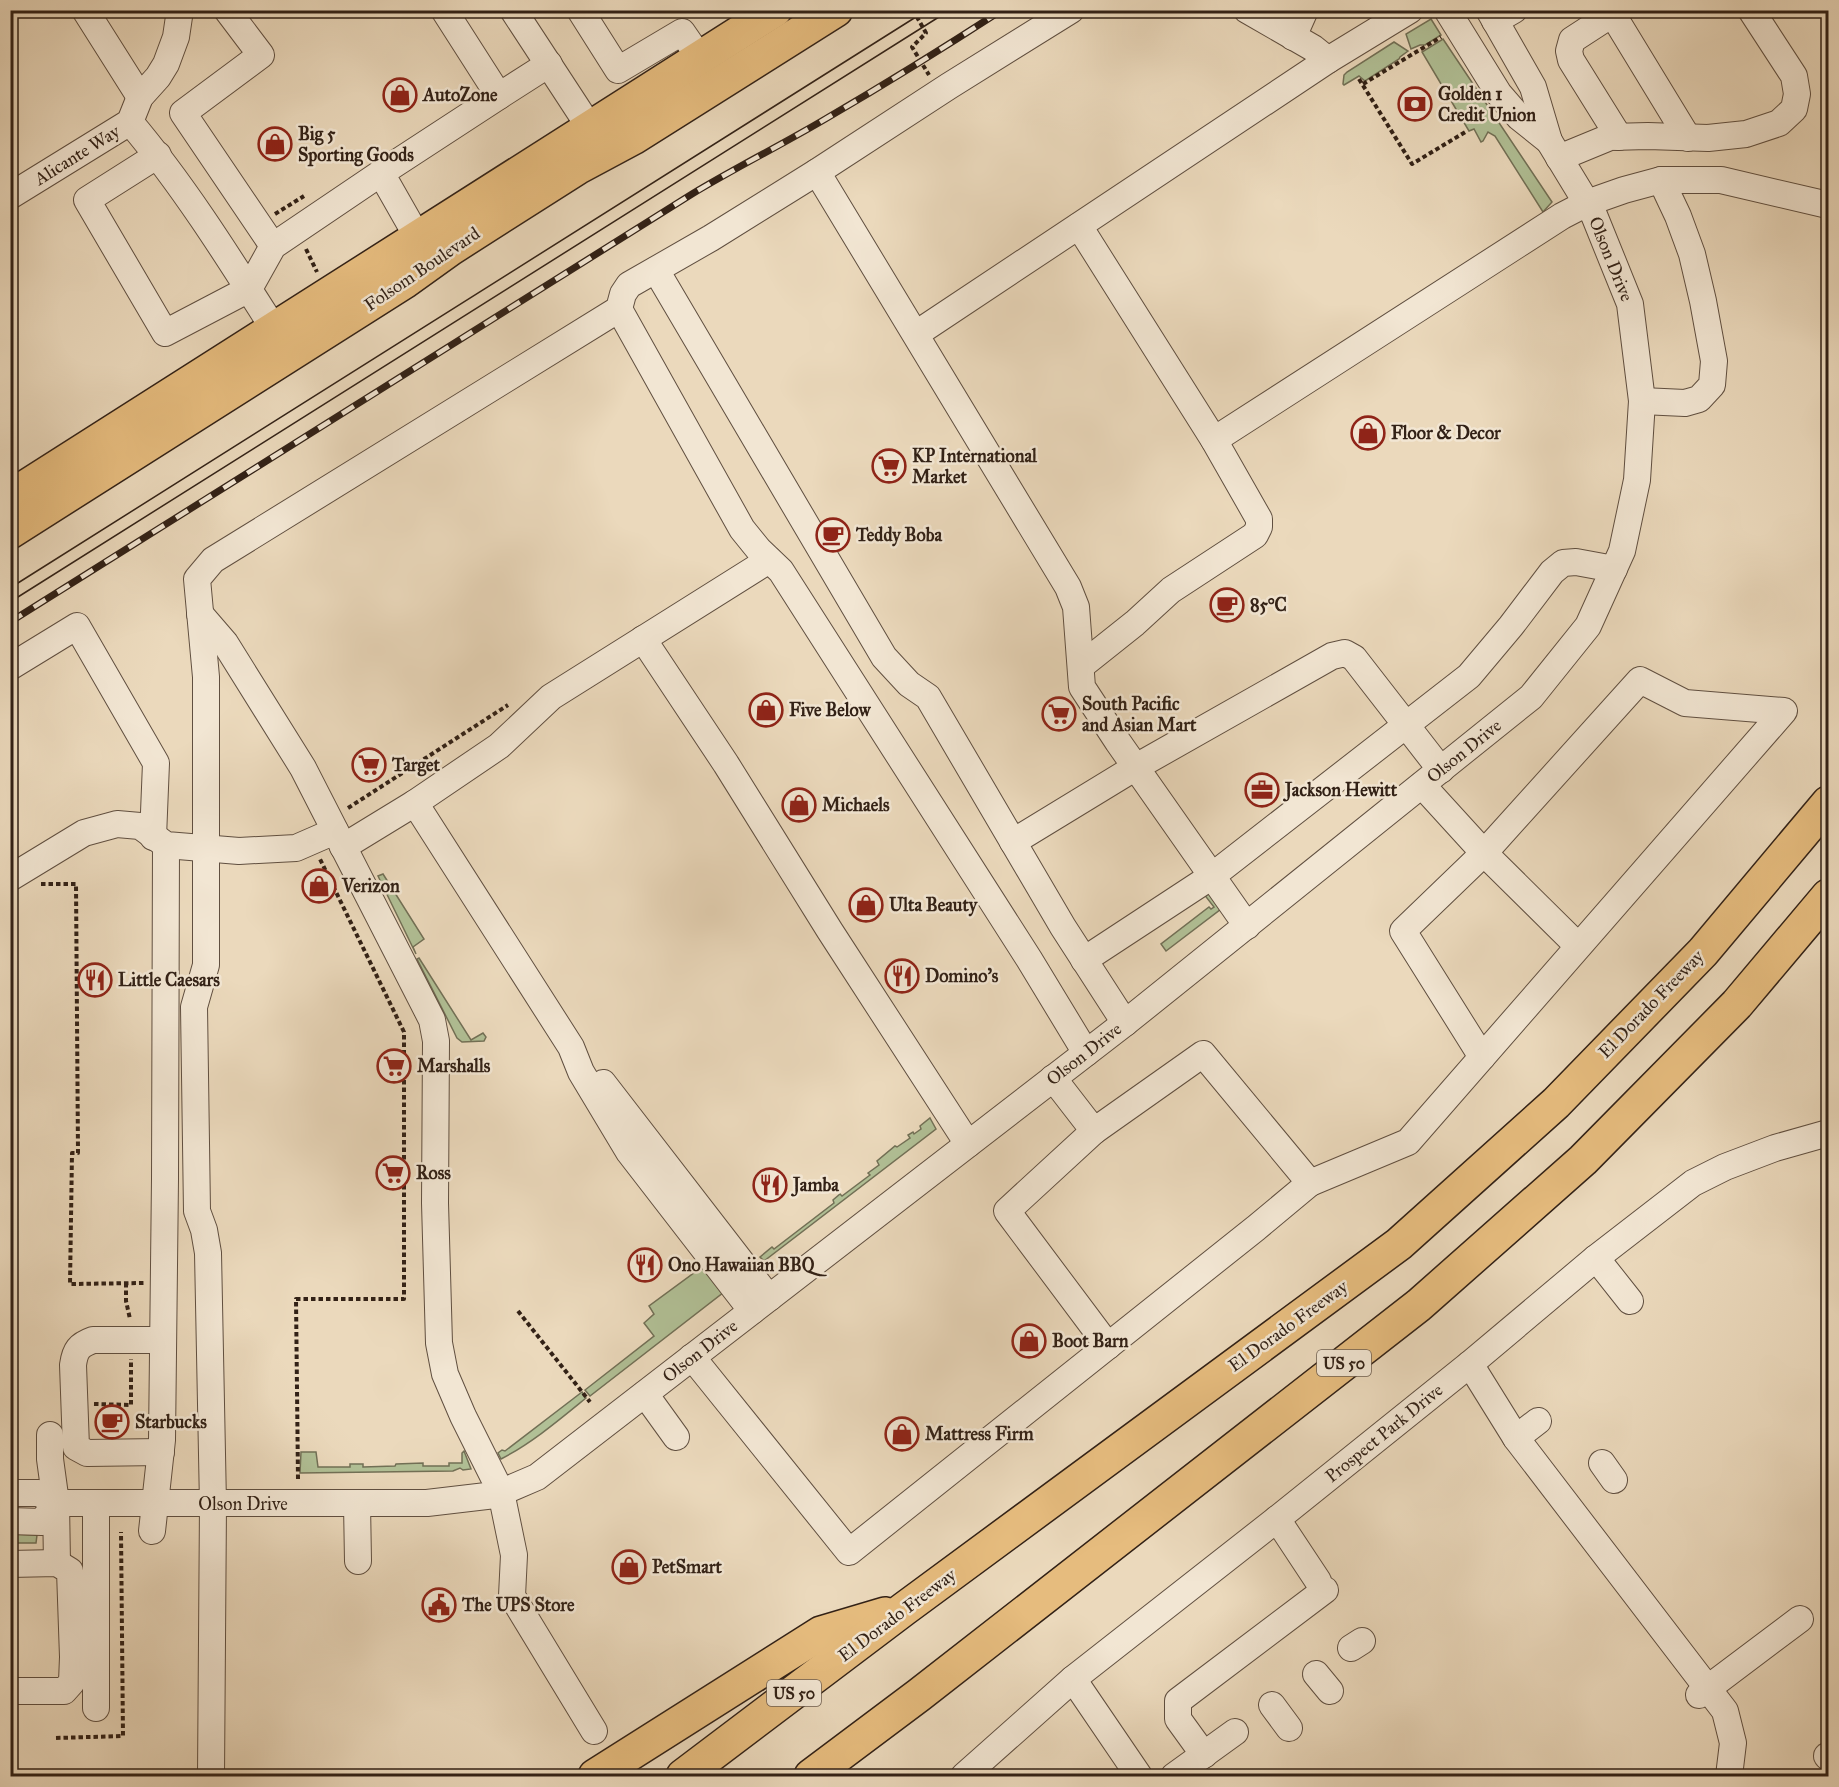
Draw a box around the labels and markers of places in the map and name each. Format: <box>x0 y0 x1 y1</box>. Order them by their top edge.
shop icon: AutoZone <box>382 77 418 113</box>
place label: Golden 1 Credit Union <box>1438 83 1536 126</box>
place label: AutoZone <box>422 84 498 106</box>
bank icon: Golden 1 Credit Union <box>1397 86 1433 122</box>
place label: Big 5 Sporting Goods <box>298 123 414 167</box>
shop icon: Big 5 Sporting Goods <box>257 126 293 162</box>
shop icon: Floor & Decor <box>1350 415 1386 451</box>
place label: Floor & Decor <box>1391 422 1502 444</box>
place label: KP International Market <box>912 445 1038 488</box>
supermarket icon: KP International Market <box>871 448 907 484</box>
cafe icon: Teddy Boba <box>815 517 851 553</box>
place label: Teddy Boba <box>855 524 942 547</box>
cafe icon: 85°C <box>1209 587 1245 623</box>
place label: 85°C <box>1250 594 1287 616</box>
shop icon: Five Below <box>748 692 784 728</box>
place label: South Pacific and Asian Mart <box>1082 693 1197 736</box>
supermarket icon: South Pacific and Asian Mart <box>1041 696 1077 732</box>
place label: Five Below <box>789 699 872 721</box>
supermarket icon: Target <box>351 747 387 783</box>
place label: Target <box>391 754 440 777</box>
office icon: Jackson Hewitt <box>1244 772 1280 808</box>
place label: Jackson Hewitt <box>1283 779 1398 802</box>
shop icon: Michaels <box>781 787 817 823</box>
place label: Michaels <box>822 794 890 816</box>
shop icon: Verizon <box>301 868 337 904</box>
place label: Verizon <box>341 875 400 897</box>
shop icon: Ulta Beauty <box>848 887 884 923</box>
place label: Ulta Beauty <box>889 894 979 917</box>
restaurant icon: Domino's <box>884 958 920 994</box>
restaurant icon: Little Caesars <box>77 962 113 998</box>
place label: Domino's <box>925 965 999 987</box>
place label: Little Caesars <box>118 969 220 991</box>
supermarket icon: Marshalls <box>376 1048 412 1084</box>
place label: Marshalls <box>417 1055 491 1077</box>
supermarket icon: Ross <box>375 1155 411 1191</box>
place label: Ross <box>416 1162 451 1184</box>
restaurant icon: Jamba <box>752 1167 788 1203</box>
place label: Jamba <box>791 1174 839 1197</box>
restaurant icon: Ono Hawaiian BBQ <box>627 1247 663 1283</box>
place label: Ono Hawaiian BBQ <box>668 1254 828 1277</box>
shop icon: Boot Barn <box>1011 1323 1047 1359</box>
place label: Boot Barn <box>1052 1330 1129 1352</box>
cafe icon: Starbucks <box>94 1404 130 1440</box>
place label: Starbucks <box>135 1411 207 1433</box>
shop icon: Mattress Firm <box>884 1416 920 1452</box>
place label: Mattress Firm <box>925 1423 1034 1445</box>
shop icon: PetSmart <box>611 1549 647 1585</box>
place label: PetSmart <box>652 1556 723 1578</box>
public building icon: The UPS Store <box>421 1587 457 1623</box>
place label: The UPS Store <box>461 1594 575 1616</box>

